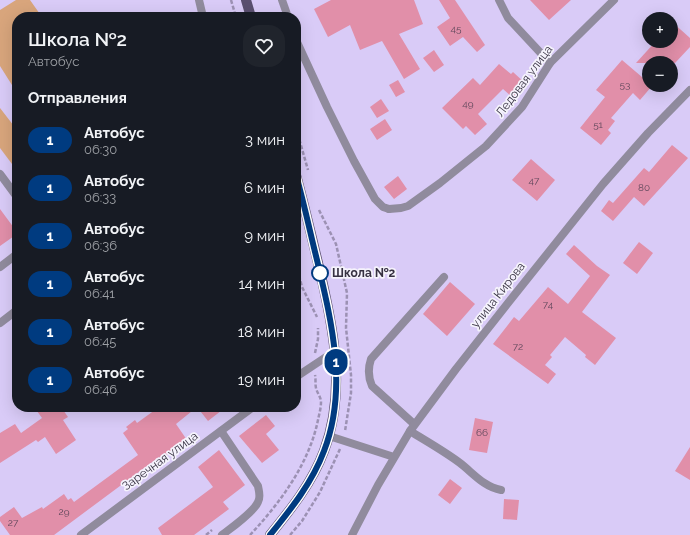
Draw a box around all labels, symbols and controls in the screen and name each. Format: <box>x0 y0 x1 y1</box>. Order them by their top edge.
map controls <box>642 12 678 92</box>
button: + <box>642 12 678 48</box>
house number: 45 <box>451 23 462 34</box>
button: heart <box>243 25 285 67</box>
text: Школа №2 <box>28 28 127 50</box>
street label: Ледовая улица <box>493 43 555 119</box>
text: Автобус <box>28 54 79 69</box>
button: − <box>642 56 678 92</box>
house number: 53 <box>620 79 630 90</box>
text: Отправления <box>28 89 127 107</box>
house number: 49 <box>462 98 474 109</box>
house number: 51 <box>593 119 604 130</box>
text: Автобус <box>84 124 145 142</box>
text: 3 мин <box>245 131 285 149</box>
text: 1 <box>47 132 53 148</box>
text: 06:30 <box>84 142 117 157</box>
text: Автобус <box>84 172 145 190</box>
house number: 47 <box>529 175 540 186</box>
text: 6 мин <box>244 179 285 197</box>
text: 1 <box>47 180 53 196</box>
house number: 80 <box>638 182 650 193</box>
text: 06:33 <box>84 190 116 205</box>
text: Автобус <box>84 220 145 238</box>
text: 9 мин <box>244 227 285 245</box>
text: 1 <box>47 228 53 244</box>
text: 06:36 <box>84 238 117 253</box>
street label: улица Кирова <box>468 259 528 331</box>
marker: Школа №2 <box>311 264 329 282</box>
place label: Школа №2 <box>332 266 396 280</box>
text: Автобус <box>84 268 145 286</box>
text: 14 мин <box>238 275 285 293</box>
text: 1 <box>47 276 53 292</box>
text: 06:41 <box>84 286 115 301</box>
house number: 74 <box>543 299 554 310</box>
text: Автобус <box>84 316 145 334</box>
text: 18 мин <box>238 323 285 341</box>
text: 1 <box>47 324 53 340</box>
text: 06:45 <box>84 334 116 349</box>
house number: 72 <box>513 341 523 352</box>
line badge: 1 <box>323 349 349 375</box>
text: 1 <box>333 354 339 370</box>
text: Автобус <box>84 364 145 382</box>
text: 19 мин <box>238 371 285 389</box>
text: 1 <box>47 372 53 388</box>
text: 06:46 <box>84 382 117 397</box>
house number: 66 <box>476 427 488 438</box>
street label: Заречная улица <box>119 429 201 493</box>
house number: 29 <box>58 506 70 517</box>
house number: 27 <box>8 517 19 528</box>

